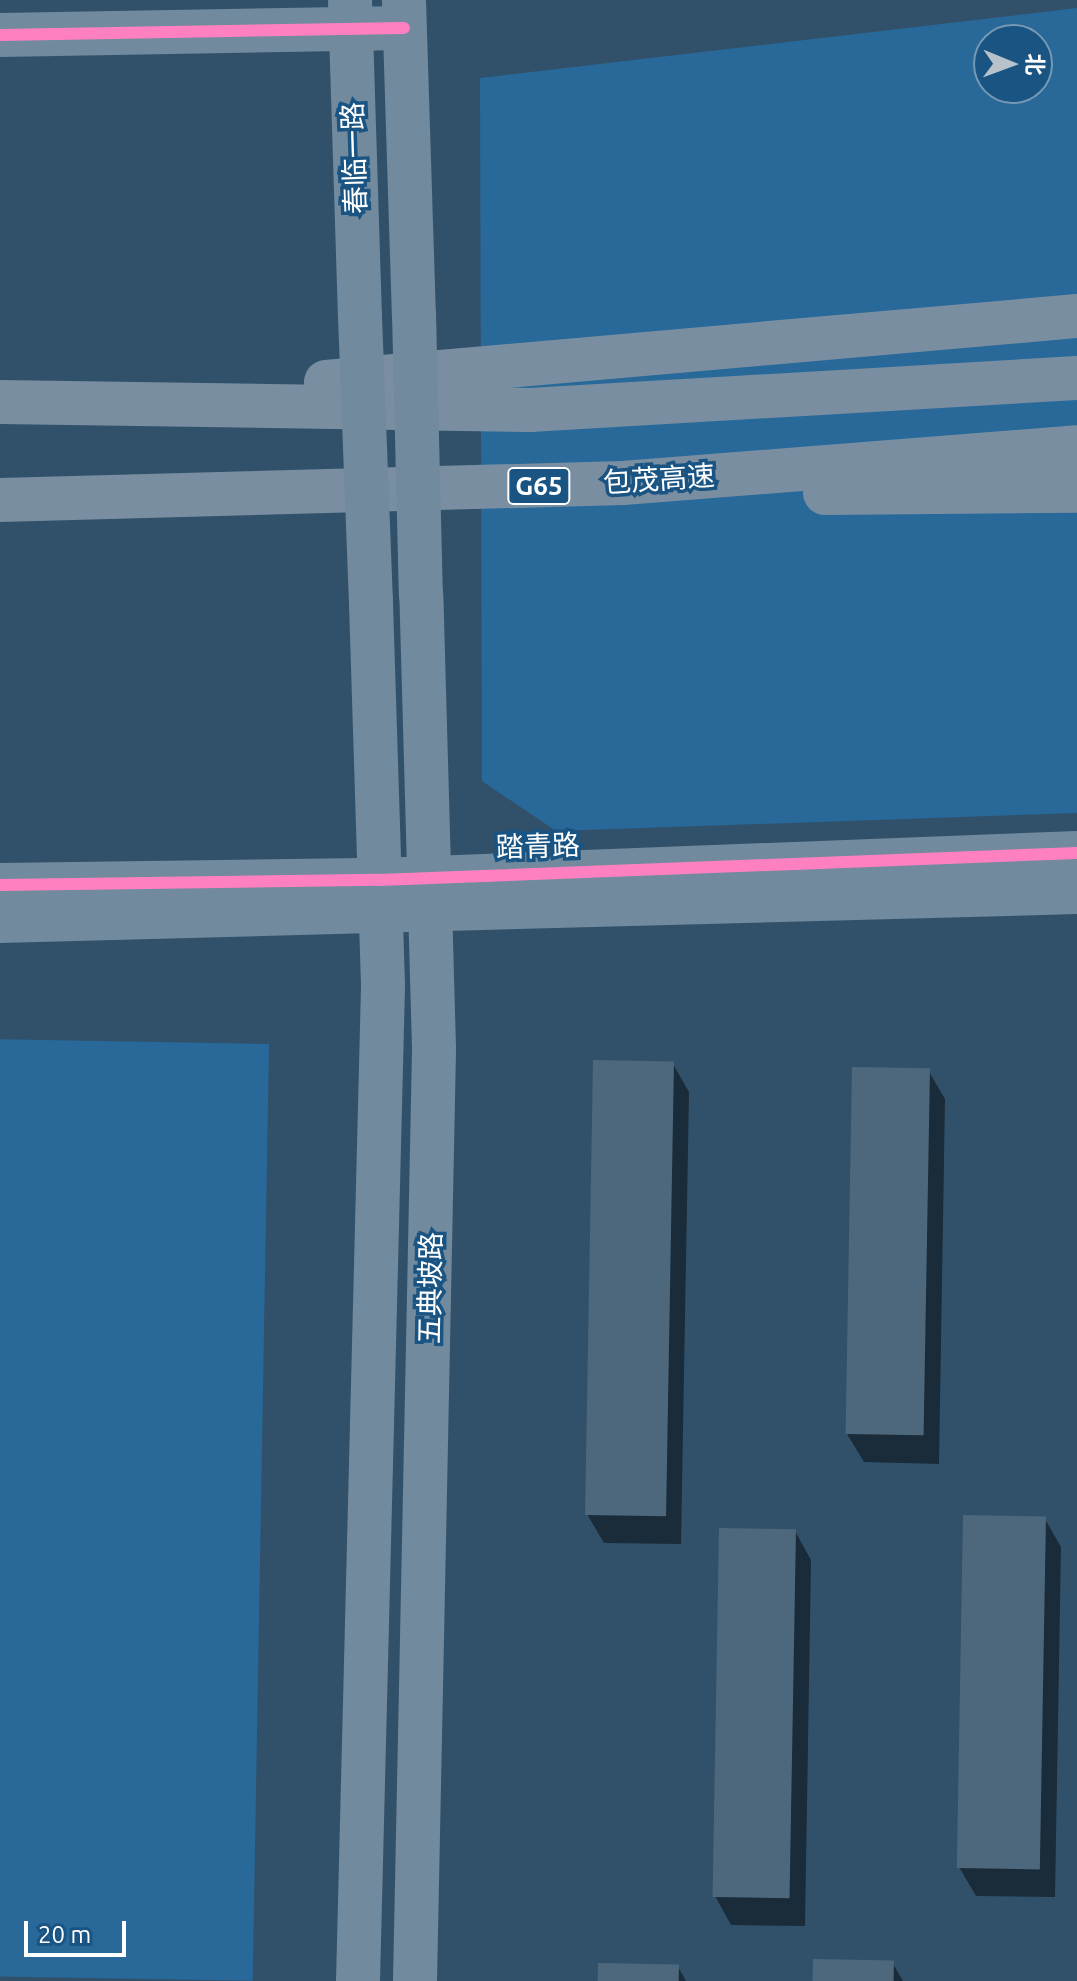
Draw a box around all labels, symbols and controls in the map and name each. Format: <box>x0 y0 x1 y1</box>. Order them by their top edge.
north arrow <box>973 24 1053 104</box>
text: 北 <box>1023 53 1048 76</box>
street label: 春临一路 <box>335 101 373 215</box>
street label: 包茂高速 <box>602 458 716 500</box>
road number: G65 <box>507 464 571 508</box>
street label: 踏青路 <box>495 828 581 864</box>
street label: 五典坡路 <box>412 1232 448 1344</box>
scale bar <box>28 1905 130 1955</box>
text: 20 m <box>38 1921 91 1948</box>

